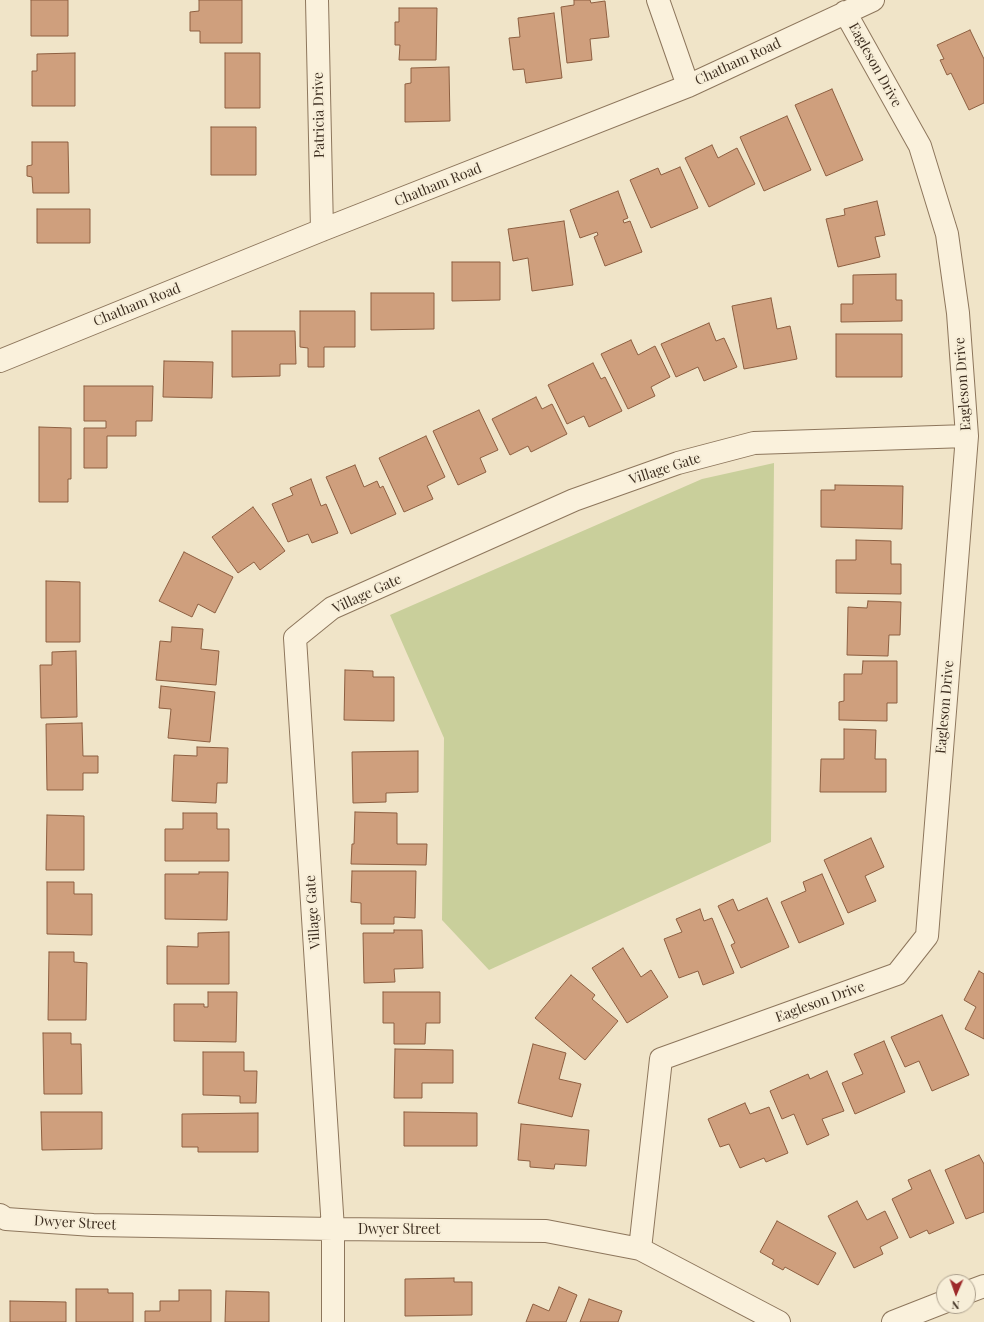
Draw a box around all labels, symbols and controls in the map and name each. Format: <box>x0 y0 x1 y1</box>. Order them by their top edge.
street label: Eagleson Drive <box>845 20 905 110</box>
street label: Chatham Road <box>692 35 784 89</box>
street label: Patricia Drive <box>310 72 328 158</box>
street label: Chatham Road <box>392 160 484 210</box>
street label: Chatham Road <box>91 280 183 330</box>
street label: Eagleson Drive <box>951 337 975 431</box>
street label: Village Gate <box>627 450 703 488</box>
street label: Village Gate <box>330 571 404 617</box>
street label: Eagleson Drive <box>933 660 957 754</box>
street label: Village Gate <box>302 874 324 950</box>
street label: Eagleson Drive <box>773 978 867 1026</box>
street label: Dwyer Street <box>34 1212 116 1234</box>
street label: Dwyer Street <box>358 1222 440 1238</box>
north arrow <box>936 1274 976 1314</box>
text: N <box>951 1298 960 1313</box>

